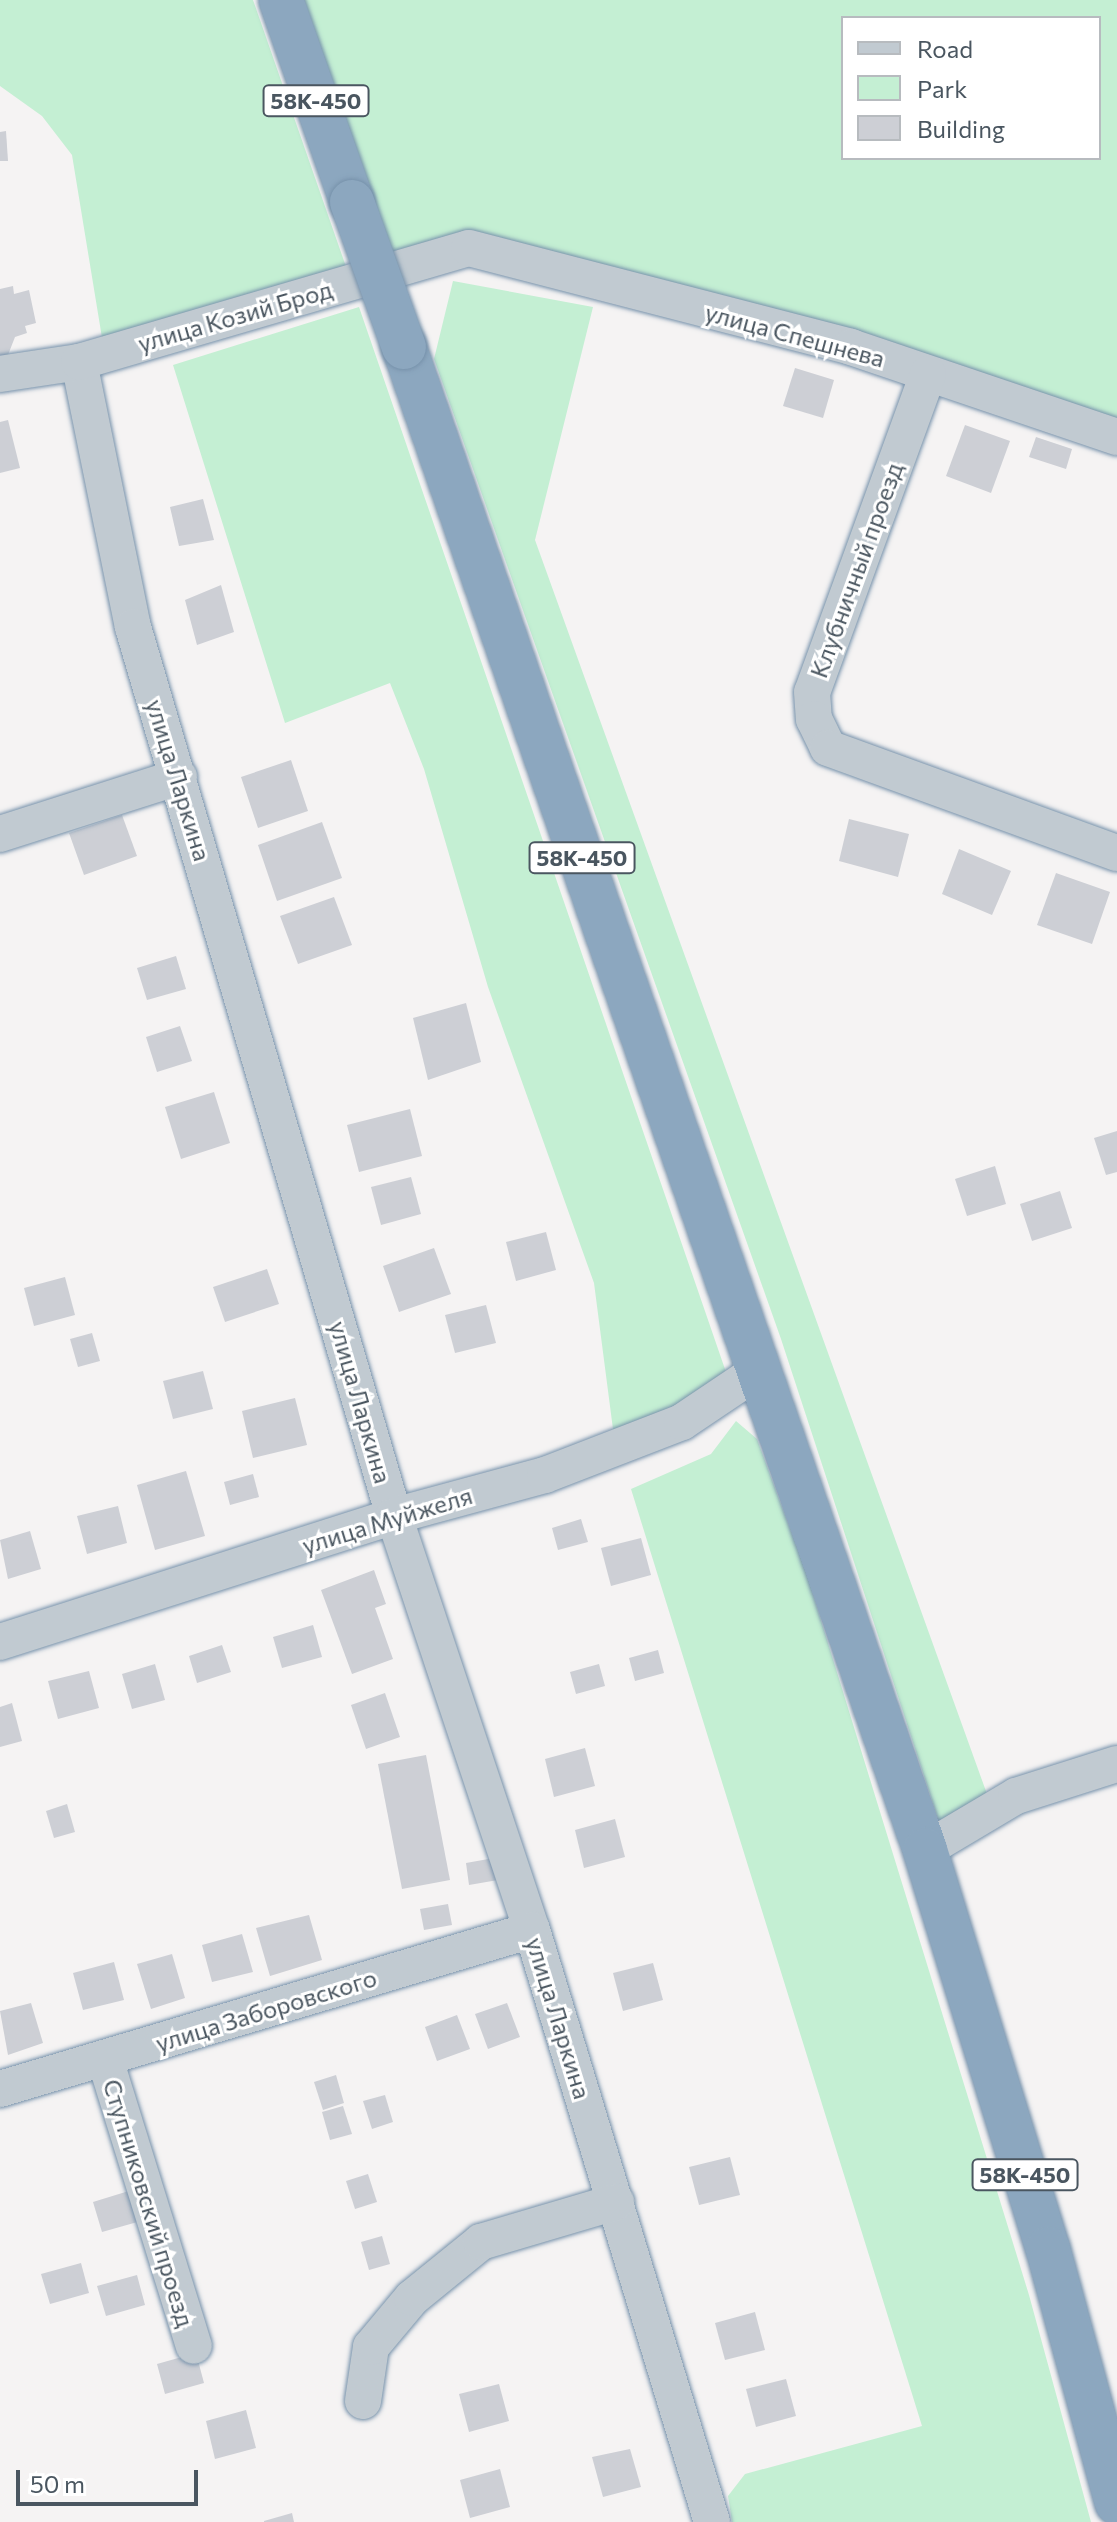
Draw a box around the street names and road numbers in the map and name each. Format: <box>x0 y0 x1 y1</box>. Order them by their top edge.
road number: 58К-450 <box>262 83 370 119</box>
street label: улица Козий Брод <box>134 274 336 358</box>
street label: улица Спешнева <box>702 297 888 373</box>
street label: Клубничный проезд <box>804 458 908 682</box>
street label: улица Ларкина <box>141 696 217 864</box>
road number: 58К-450 <box>528 840 636 876</box>
street label: улица Ларкина <box>324 1318 398 1486</box>
street label: улица Муйжеля <box>299 1480 475 1560</box>
street label: улица Ларкина <box>521 1934 597 2102</box>
street label: улица Заборовского <box>152 1963 380 2057</box>
street label: Ступниковский проезд <box>98 2076 200 2330</box>
road number: 58К-450 <box>971 2157 1079 2193</box>

